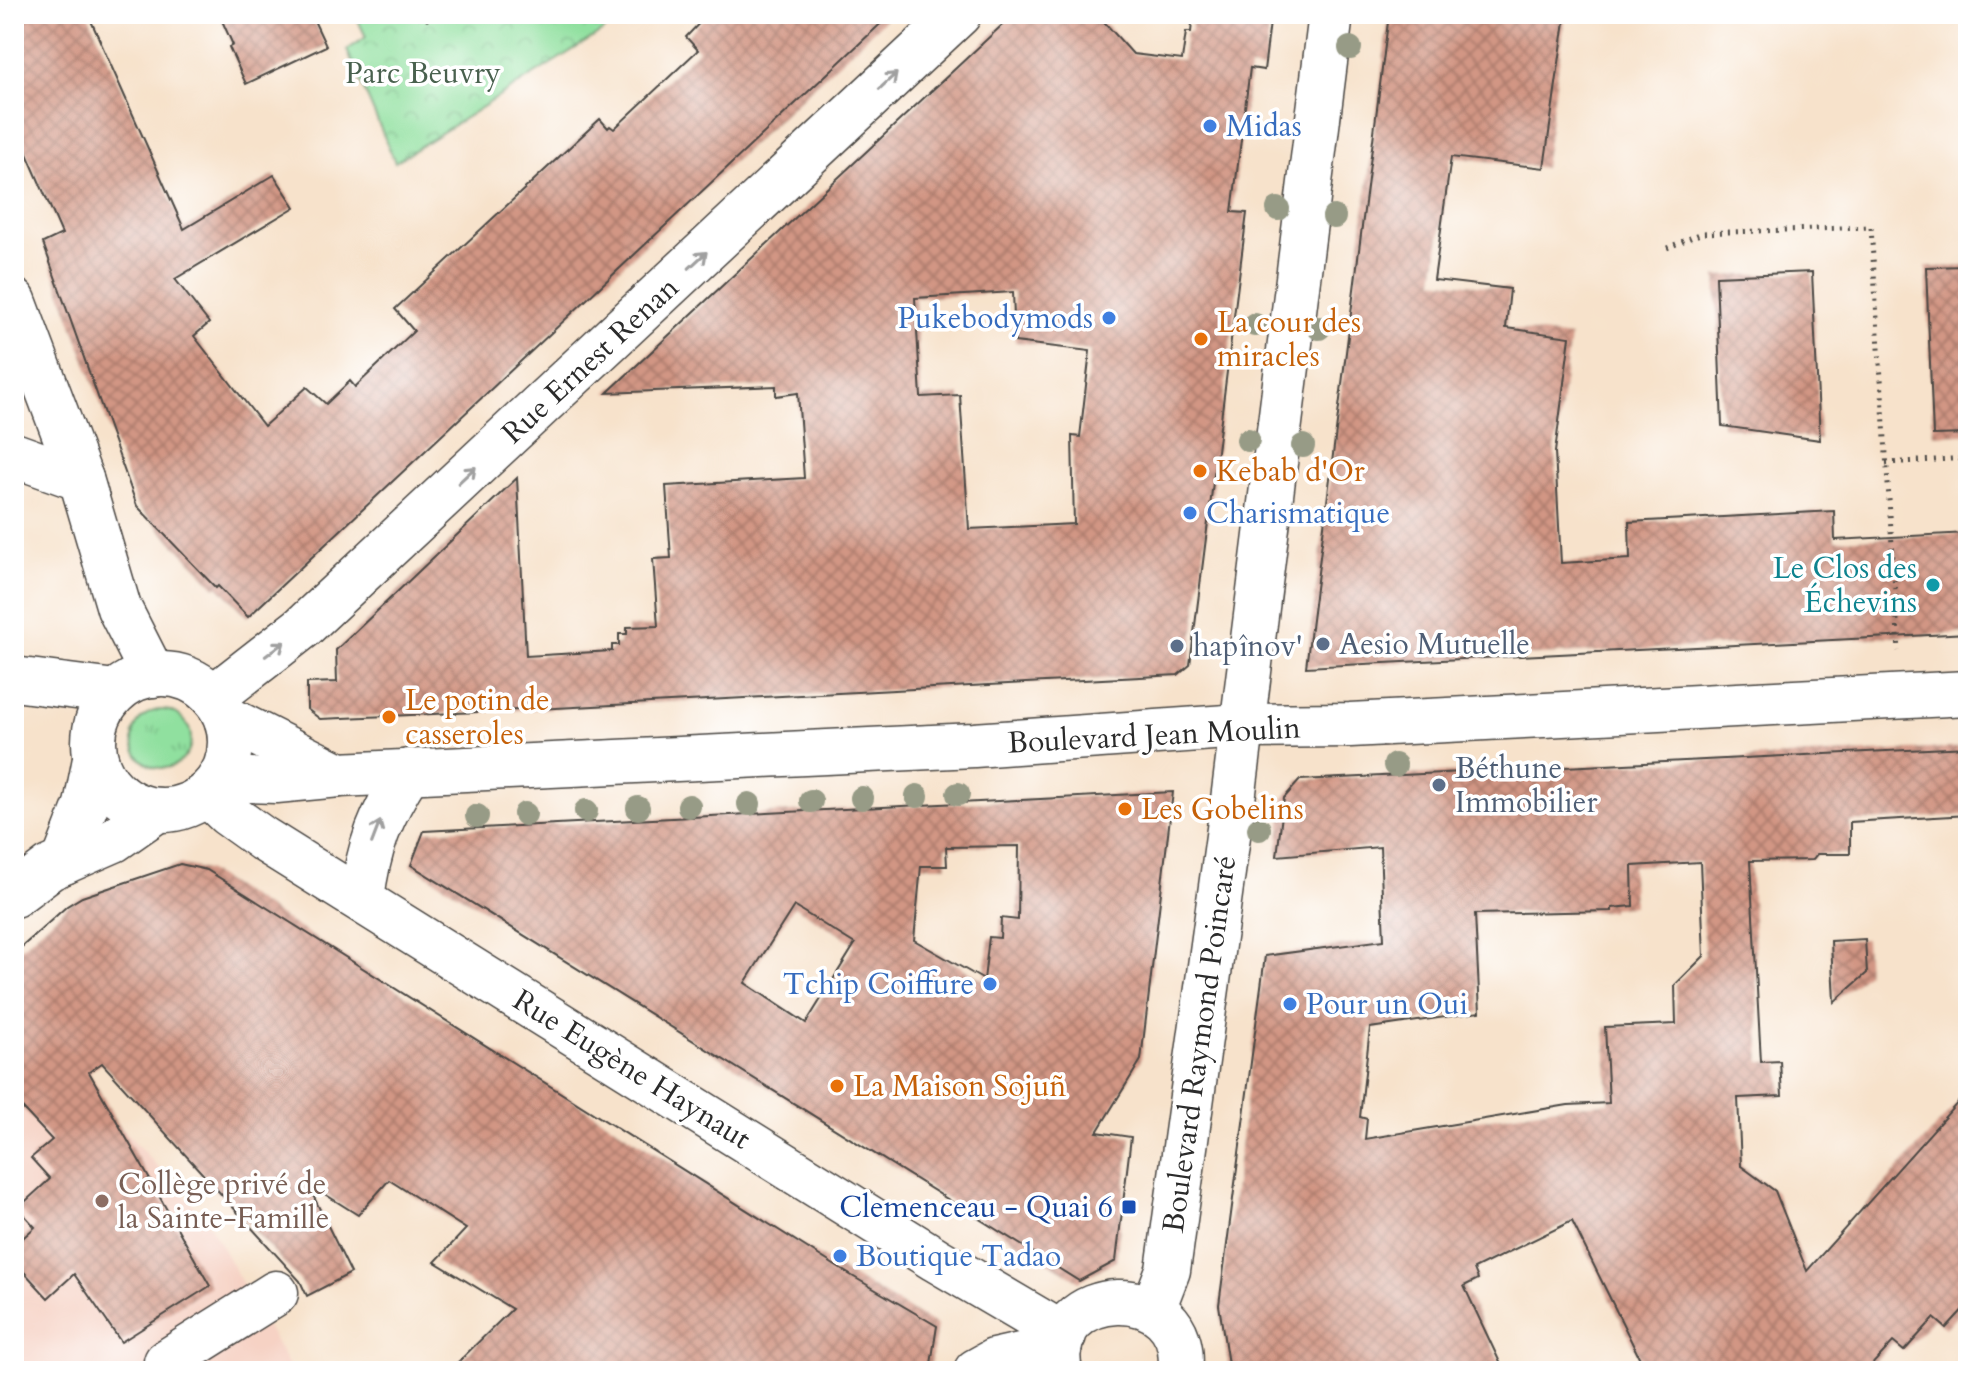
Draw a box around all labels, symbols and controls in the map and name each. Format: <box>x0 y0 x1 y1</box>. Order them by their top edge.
park label: Parc Beuvry <box>345 53 501 94</box>
one-way arrow <box>878 72 898 91</box>
place label: Midas <box>1226 106 1302 147</box>
marker: Midas <box>1201 117 1219 135</box>
one-way arrow <box>688 251 708 269</box>
street label: Rue Ernest Renan <box>493 268 688 453</box>
place label: Pukebodymods <box>897 298 1093 339</box>
place label: La cour des miracles <box>1217 302 1361 377</box>
marker: Pukebodymods <box>1100 309 1118 327</box>
marker: La cour des miracles <box>1192 330 1210 348</box>
place label: Kebab d'Or <box>1216 451 1365 492</box>
marker: Kebab d'Or <box>1191 462 1209 480</box>
one-way arrow <box>457 465 477 484</box>
place label: Charismatique <box>1206 493 1390 534</box>
marker: Charismatique <box>1181 504 1199 522</box>
place label: Le Clos des Échevins <box>1773 548 1917 623</box>
marker: Le Clos des Échevins <box>1924 576 1942 594</box>
place label: Aesio Mutuelle <box>1339 624 1530 665</box>
place label: hapînov' <box>1193 626 1303 667</box>
marker: Aesio Mutuelle <box>1314 635 1332 653</box>
marker: hapînov' <box>1168 637 1186 655</box>
one-way arrow <box>264 641 285 658</box>
place label: Le potin de casseroles <box>405 680 550 755</box>
street label: Boulevard Jean Moulin <box>1006 707 1302 764</box>
marker: Le potin de casseroles <box>380 708 398 726</box>
place label: Béthune Immobilier <box>1455 748 1597 823</box>
marker: Béthune Immobilier <box>1430 776 1448 794</box>
place label: Les Gobelins <box>1141 789 1304 830</box>
marker: Les Gobelins <box>1116 800 1134 818</box>
one-way arrow <box>370 820 384 845</box>
street label: Boulevard Raymond Poincaré <box>1153 853 1246 1235</box>
place label: Tchip Coiffure <box>783 964 974 1005</box>
marker: Tchip Coiffure <box>981 975 999 993</box>
street label: Rue Eugène Haynaut <box>505 980 759 1159</box>
place label: Pour un Oui <box>1306 984 1468 1025</box>
marker: Pour un Oui <box>1281 995 1299 1013</box>
place label: La Maison Sojuñ <box>853 1066 1066 1107</box>
marker: La Maison Sojuñ <box>828 1077 846 1095</box>
place label: Collège privé de la Sainte-Famille <box>118 1164 329 1239</box>
place label: Clemenceau - Quai 6 <box>839 1187 1113 1228</box>
marker: Collège privé de la Sainte-Famille <box>93 1192 111 1210</box>
marker: Clemenceau - Quai 6 <box>1120 1198 1138 1216</box>
place label: Boutique Tadao <box>856 1236 1061 1277</box>
marker: Boutique Tadao <box>831 1247 849 1265</box>

